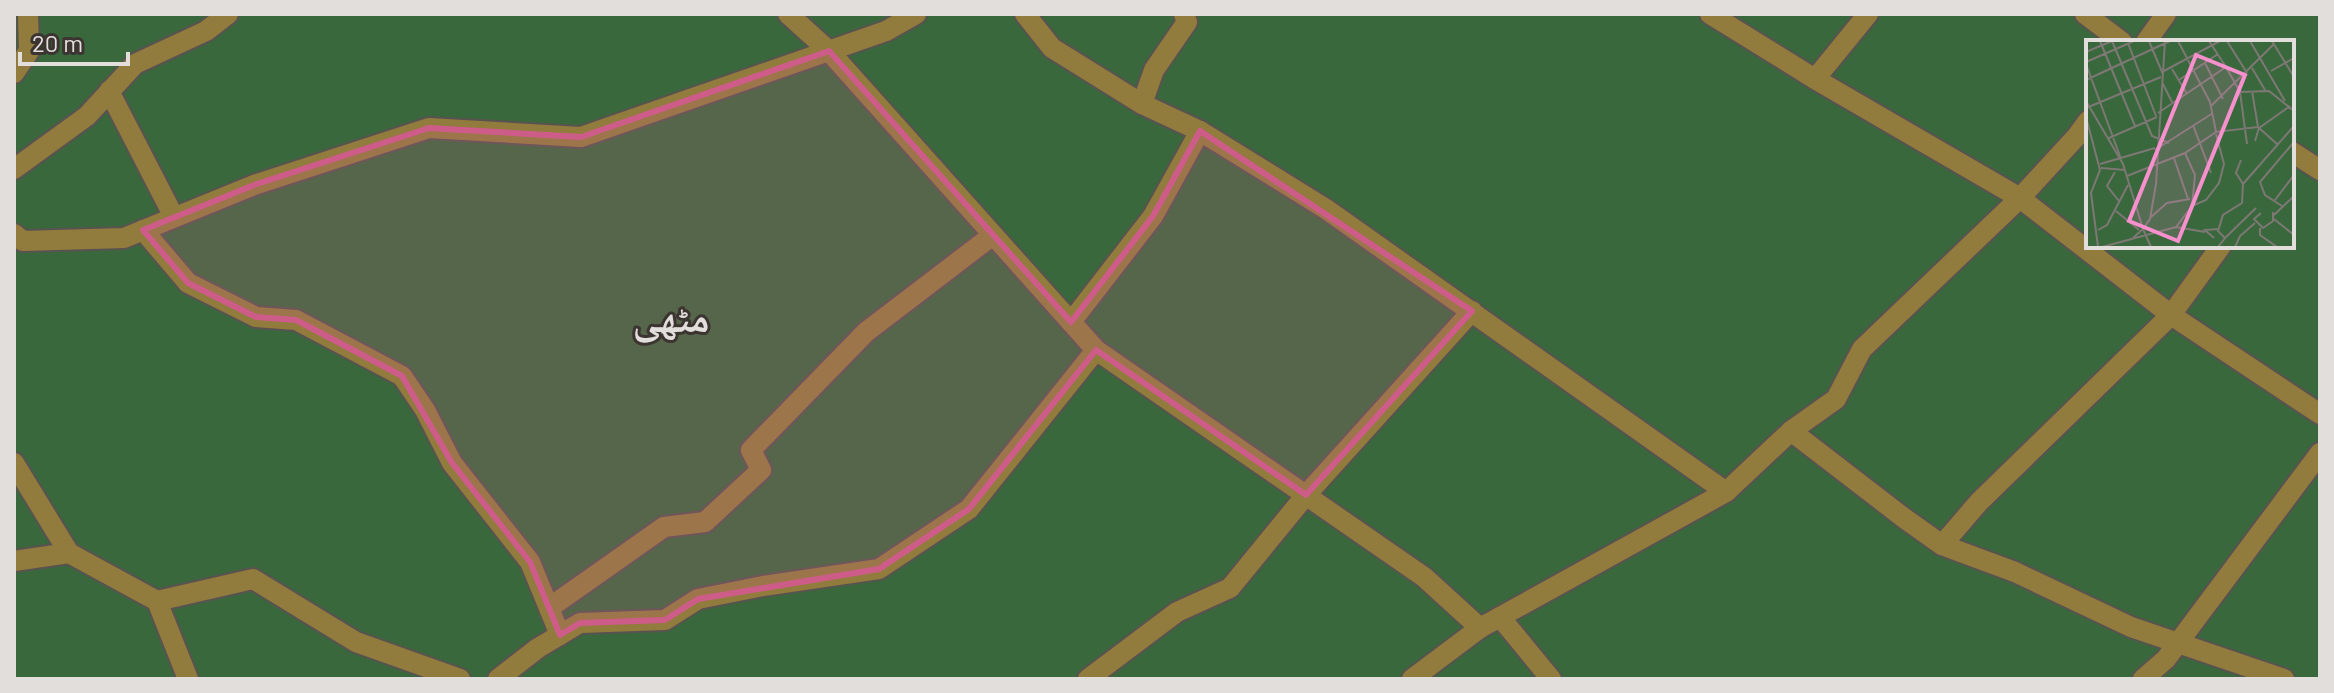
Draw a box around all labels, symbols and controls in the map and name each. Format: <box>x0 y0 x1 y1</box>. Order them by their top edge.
scale bar <box>20 16 128 66</box>
text: 20 m <box>32 28 83 57</box>
inset map <box>2086 40 2294 248</box>
district label: مٹھی <box>633 292 709 343</box>

